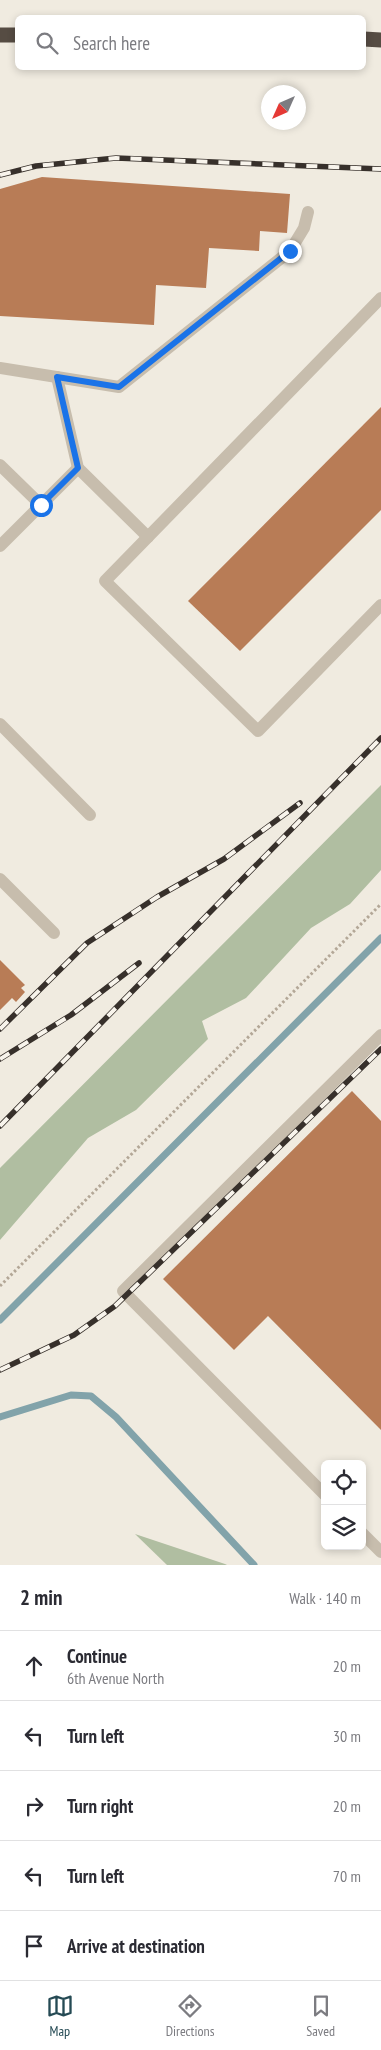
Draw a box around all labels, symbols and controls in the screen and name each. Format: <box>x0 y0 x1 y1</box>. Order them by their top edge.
search box <box>15 15 366 70</box>
icon: search <box>33 29 61 57</box>
text: Search here <box>73 31 150 55</box>
north arrow <box>261 85 306 130</box>
route end <box>279 240 302 263</box>
route start <box>30 494 53 517</box>
map controls <box>321 1460 366 1550</box>
button: locate <box>321 1460 366 1505</box>
button: layers <box>321 1505 366 1550</box>
text: 2 min <box>20 1584 62 1611</box>
text: Walk · 140 m <box>289 1588 361 1608</box>
text: Continue <box>67 1644 127 1668</box>
icon: ahead <box>20 1652 48 1680</box>
text: 20 m <box>333 1656 361 1676</box>
text: 6th Avenue North <box>67 1668 164 1688</box>
icon: left <box>20 1722 48 1750</box>
text: Turn left <box>67 1724 124 1748</box>
text: 30 m <box>333 1726 361 1746</box>
icon: right <box>20 1792 48 1820</box>
text: Turn right <box>67 1794 133 1818</box>
text: 20 m <box>333 1796 361 1816</box>
icon: left <box>20 1862 48 1890</box>
text: Turn left <box>67 1864 124 1888</box>
text: 70 m <box>333 1866 361 1886</box>
icon: arrive <box>20 1932 48 1960</box>
text: Arrive at destination <box>67 1934 205 1958</box>
tab: Map <box>46 1992 74 2040</box>
tab: Directions <box>166 1992 214 2040</box>
tab: Saved <box>306 1992 335 2040</box>

